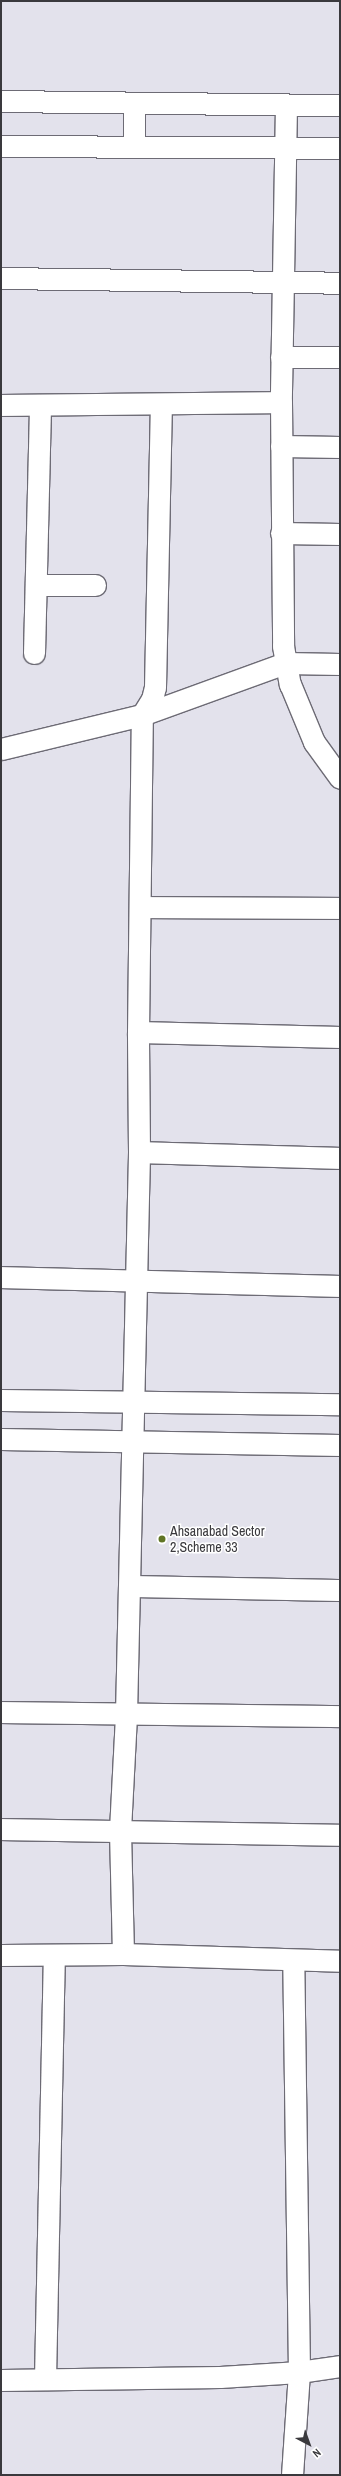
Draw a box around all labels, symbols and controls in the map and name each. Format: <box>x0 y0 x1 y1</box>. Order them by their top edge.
place label: Ahsanabad Sector 2,Scheme 33 <box>170 1523 264 1556</box>
marker: Ahsanabad Sector 2,Scheme 33 <box>157 1534 167 1544</box>
north arrow <box>289 2424 329 2464</box>
text: N <box>310 2446 324 2460</box>

